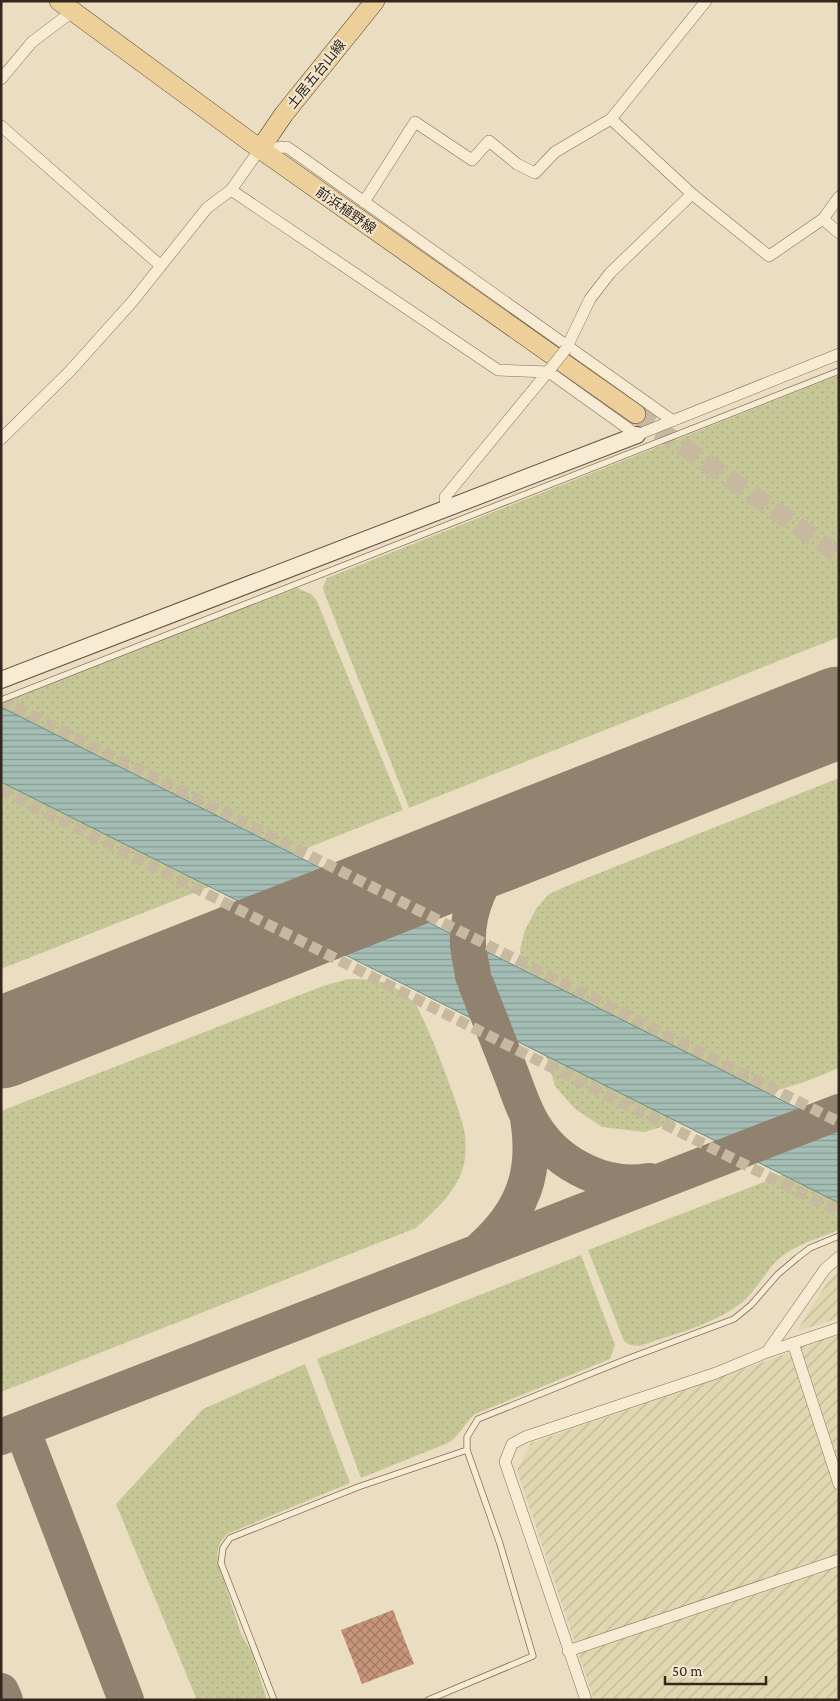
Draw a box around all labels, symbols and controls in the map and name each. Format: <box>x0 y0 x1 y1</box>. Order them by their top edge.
street label: 土居五台山線 <box>283 36 349 112</box>
street label: 前浜植野線 <box>313 183 379 237</box>
scale bar <box>665 1654 766 1686</box>
text: 50 m <box>672 1663 702 1679</box>

